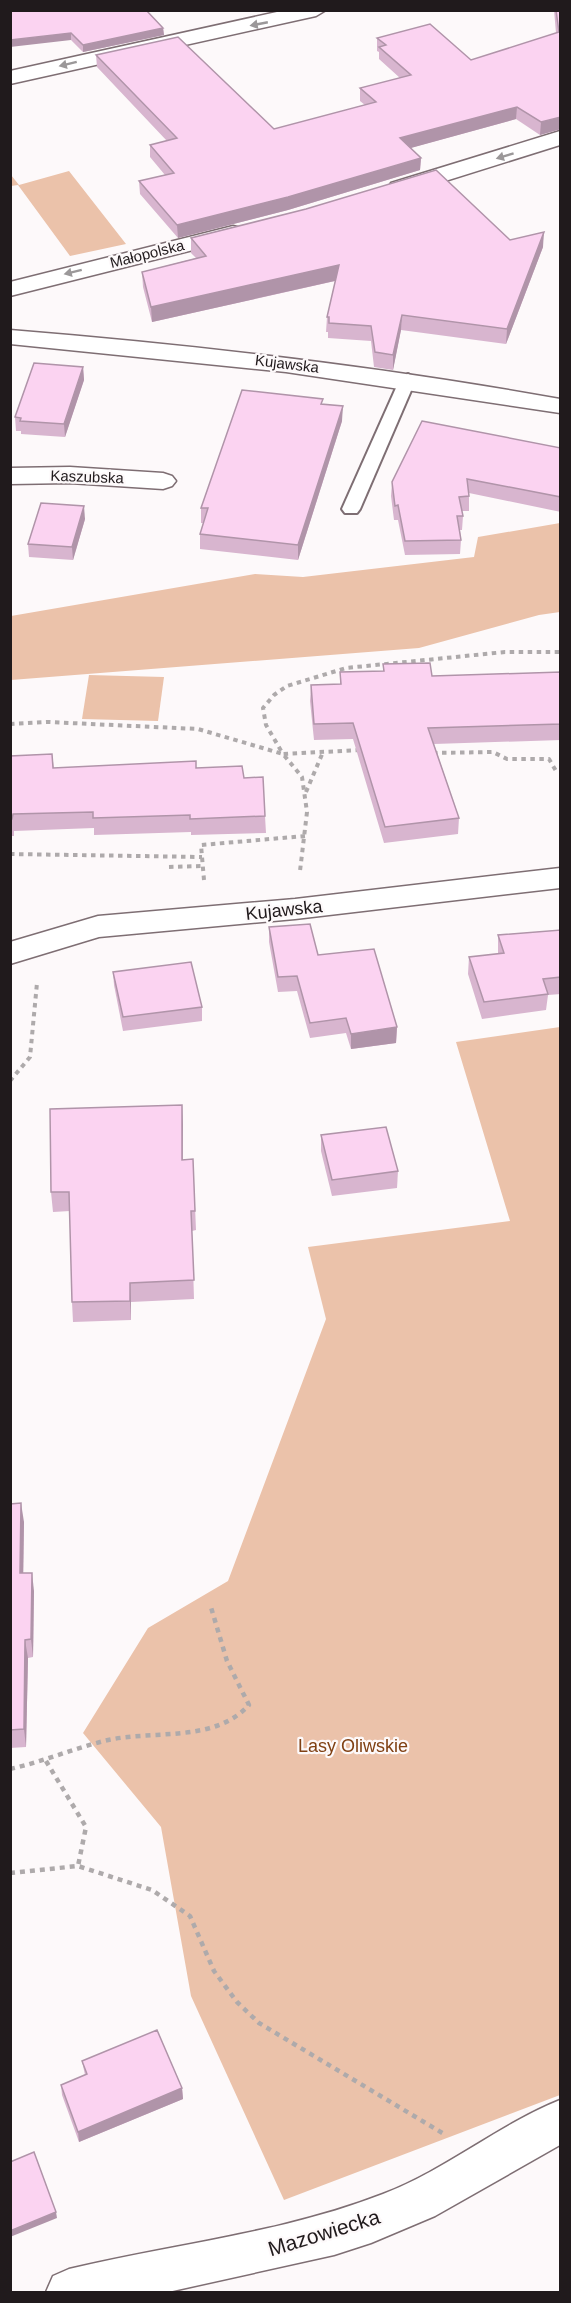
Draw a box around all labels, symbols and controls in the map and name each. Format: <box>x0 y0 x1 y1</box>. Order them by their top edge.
one-way arrow <box>249 20 268 29</box>
one-way arrow <box>59 60 78 70</box>
one-way arrow <box>496 152 514 161</box>
street label: Małopolska <box>108 236 186 271</box>
one-way arrow <box>64 268 82 278</box>
street label: Kujawska <box>254 351 321 376</box>
street label: Kaszubska <box>50 467 125 486</box>
street label: Kujawska <box>245 896 324 924</box>
park label: Lasy Oliwskie <box>298 1736 408 1756</box>
street label: Mazowiecka <box>265 2205 383 2260</box>

